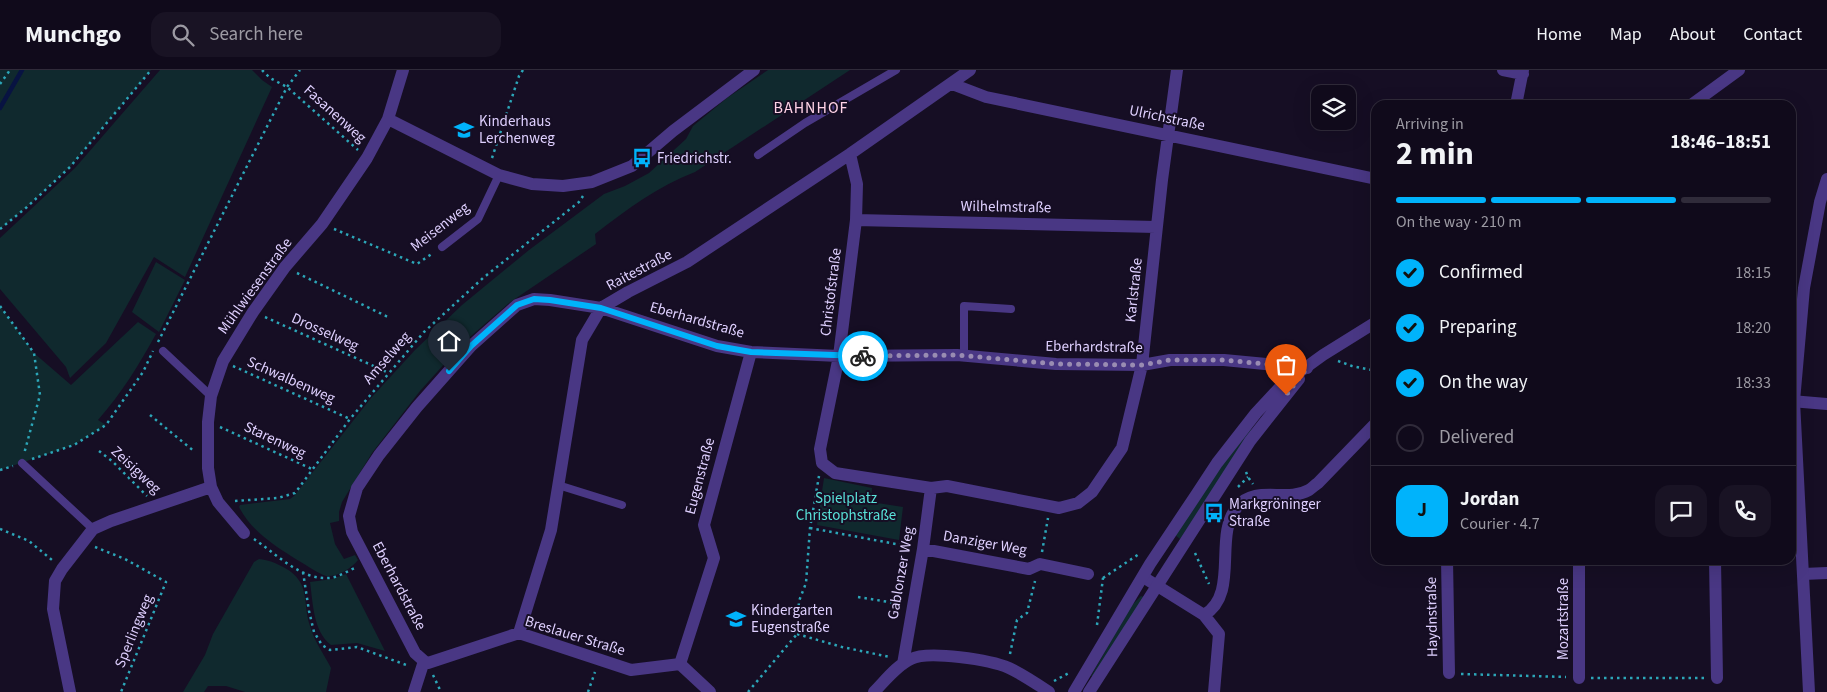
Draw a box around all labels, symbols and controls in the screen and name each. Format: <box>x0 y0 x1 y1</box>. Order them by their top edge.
search box <box>151 12 501 57</box>
text: Munchgo <box>25 17 121 52</box>
icon: search <box>169 21 197 49</box>
text: Search here <box>209 21 303 48</box>
text: Home <box>1536 22 1582 47</box>
text: Map <box>1610 22 1642 47</box>
text: About <box>1670 22 1715 47</box>
text: Contact <box>1743 22 1802 47</box>
street label: Fasanenweg <box>299 80 371 148</box>
map controls <box>1311 85 1356 130</box>
button: layers <box>1311 85 1356 130</box>
district label: BAHNHOF <box>774 97 848 119</box>
street label: Ulrichstraße <box>1127 100 1207 136</box>
place label: Kinderhaus Lerchenweg <box>479 111 555 149</box>
text: Arriving in <box>1396 113 1464 135</box>
school or university icon: Kinderhaus Lerchenweg <box>453 119 475 141</box>
text: 18:46–18:51 <box>1670 129 1771 156</box>
text: 2 min <box>1396 131 1474 177</box>
bus stop icon: Friedrichstr. <box>631 147 653 169</box>
place label: Friedrichstr. <box>657 148 732 169</box>
street label: Wilhelmstraße <box>960 196 1052 218</box>
street label: Meisenweg <box>406 197 474 257</box>
text: On the way · 210 m <box>1396 211 1521 233</box>
street label: Mühlwiesenstraße <box>213 234 297 338</box>
street label: Raitestraße <box>602 244 676 296</box>
street label: Christofstraße <box>815 247 847 337</box>
street label: Karlstraße <box>1120 257 1148 323</box>
icon: check <box>1396 259 1424 287</box>
text: Confirmed <box>1439 259 1523 286</box>
text: 18:15 <box>1735 262 1771 284</box>
street label: Eberhardstraße <box>647 296 747 344</box>
street label: Drosselweg <box>288 308 362 356</box>
icon: check <box>1396 314 1424 342</box>
text: Preparing <box>1439 314 1517 341</box>
text: 18:20 <box>1735 317 1771 339</box>
pin <box>428 320 470 371</box>
street label: Amselweg <box>358 327 416 389</box>
icon: home <box>435 327 463 355</box>
courier <box>838 331 888 381</box>
street label: Eberhardstraße <box>1045 336 1143 358</box>
icon: bike <box>849 342 877 370</box>
pin <box>1265 344 1307 395</box>
street label: Schwalbenweg <box>244 351 339 409</box>
icon: bag <box>1272 351 1300 379</box>
icon: check <box>1396 369 1424 397</box>
text: On the way <box>1439 369 1528 396</box>
text: 18:33 <box>1735 372 1771 394</box>
street label: Starenweg <box>241 416 310 464</box>
text: Delivered <box>1439 424 1514 451</box>
street label: Eugenstraße <box>680 435 720 517</box>
street label: Zeisigweg <box>106 441 166 499</box>
button: chat <box>1655 485 1707 537</box>
button: phone <box>1719 485 1771 537</box>
text: Jordan <box>1460 486 1519 513</box>
park label: Spielplatz Christophstraße <box>796 488 896 526</box>
place label: Markgröninger Straße <box>1229 494 1322 532</box>
text: J <box>1417 497 1427 524</box>
bus stop icon: Markgröninger Straße <box>1203 502 1225 524</box>
text: Courier · 4.7 <box>1460 513 1540 535</box>
street label: Gablonzer Weg <box>883 525 920 621</box>
street label: Danziger Weg <box>941 525 1029 561</box>
street label: Eberhardstraße <box>367 538 431 634</box>
street label: Haydnstraße <box>1421 577 1443 657</box>
street label: Mozartstraße <box>1553 578 1574 660</box>
street label: Sperlingweg <box>110 591 158 671</box>
place label: Kindergarten Eugenstraße <box>751 600 833 638</box>
school or university icon: Kindergarten Eugenstraße <box>725 608 747 630</box>
street label: Breslauer Straße <box>522 611 628 661</box>

